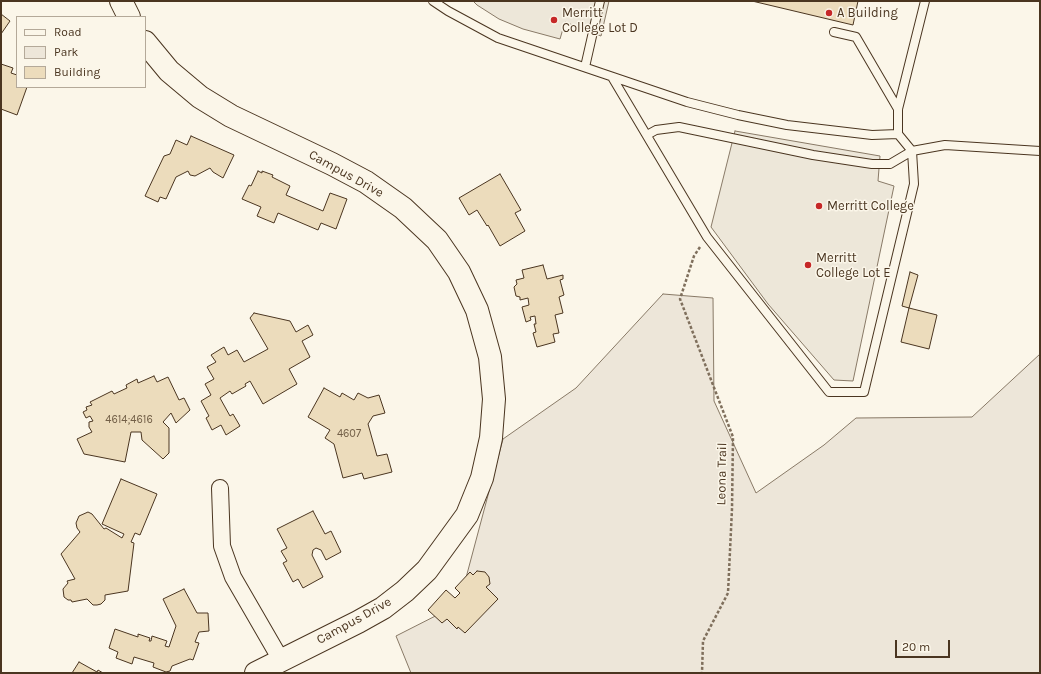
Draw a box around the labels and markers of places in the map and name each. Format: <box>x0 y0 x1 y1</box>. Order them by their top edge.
place label: Merritt College Lot D <box>562 5 638 36</box>
place label: A Building <box>837 5 898 21</box>
marker: A Building <box>824 8 834 18</box>
marker: Merritt College Lot D <box>549 15 559 25</box>
place label: Merritt College <box>827 198 914 214</box>
marker: Merritt College <box>814 201 824 211</box>
place label: Merritt College Lot E <box>816 250 891 281</box>
marker: Merritt College Lot E <box>803 260 813 270</box>

